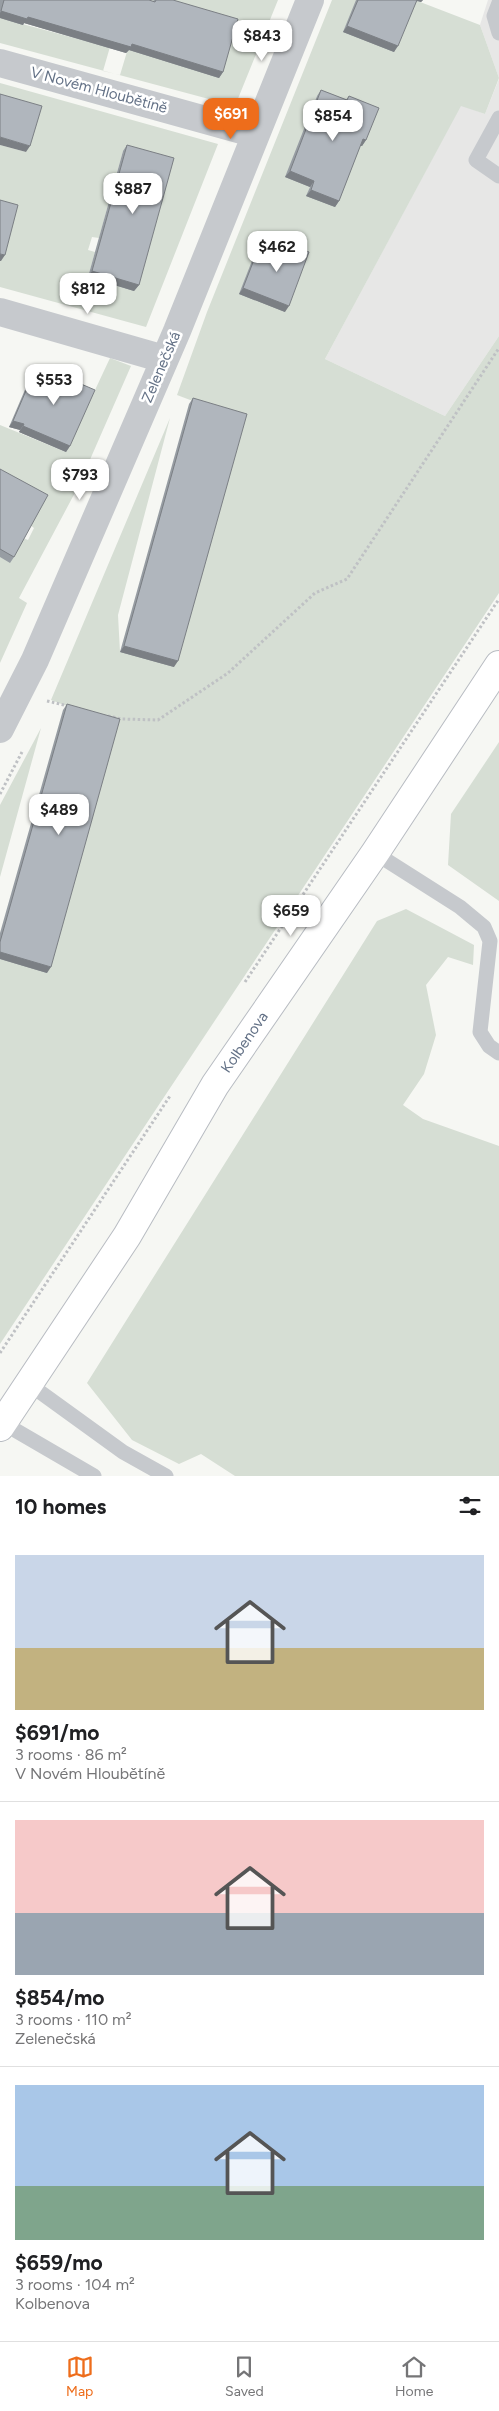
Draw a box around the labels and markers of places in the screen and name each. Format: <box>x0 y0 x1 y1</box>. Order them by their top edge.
pin: $843 <box>232 20 292 62</box>
pin: $691 <box>201 98 261 140</box>
pin: $854 <box>303 100 363 142</box>
pin: $887 <box>103 172 163 215</box>
pin: $462 <box>247 230 307 273</box>
pin: $812 <box>58 272 118 315</box>
pin: $553 <box>24 364 84 406</box>
pin: $793 <box>50 458 110 501</box>
pin: $489 <box>29 794 89 836</box>
pin: $659 <box>261 894 321 937</box>

